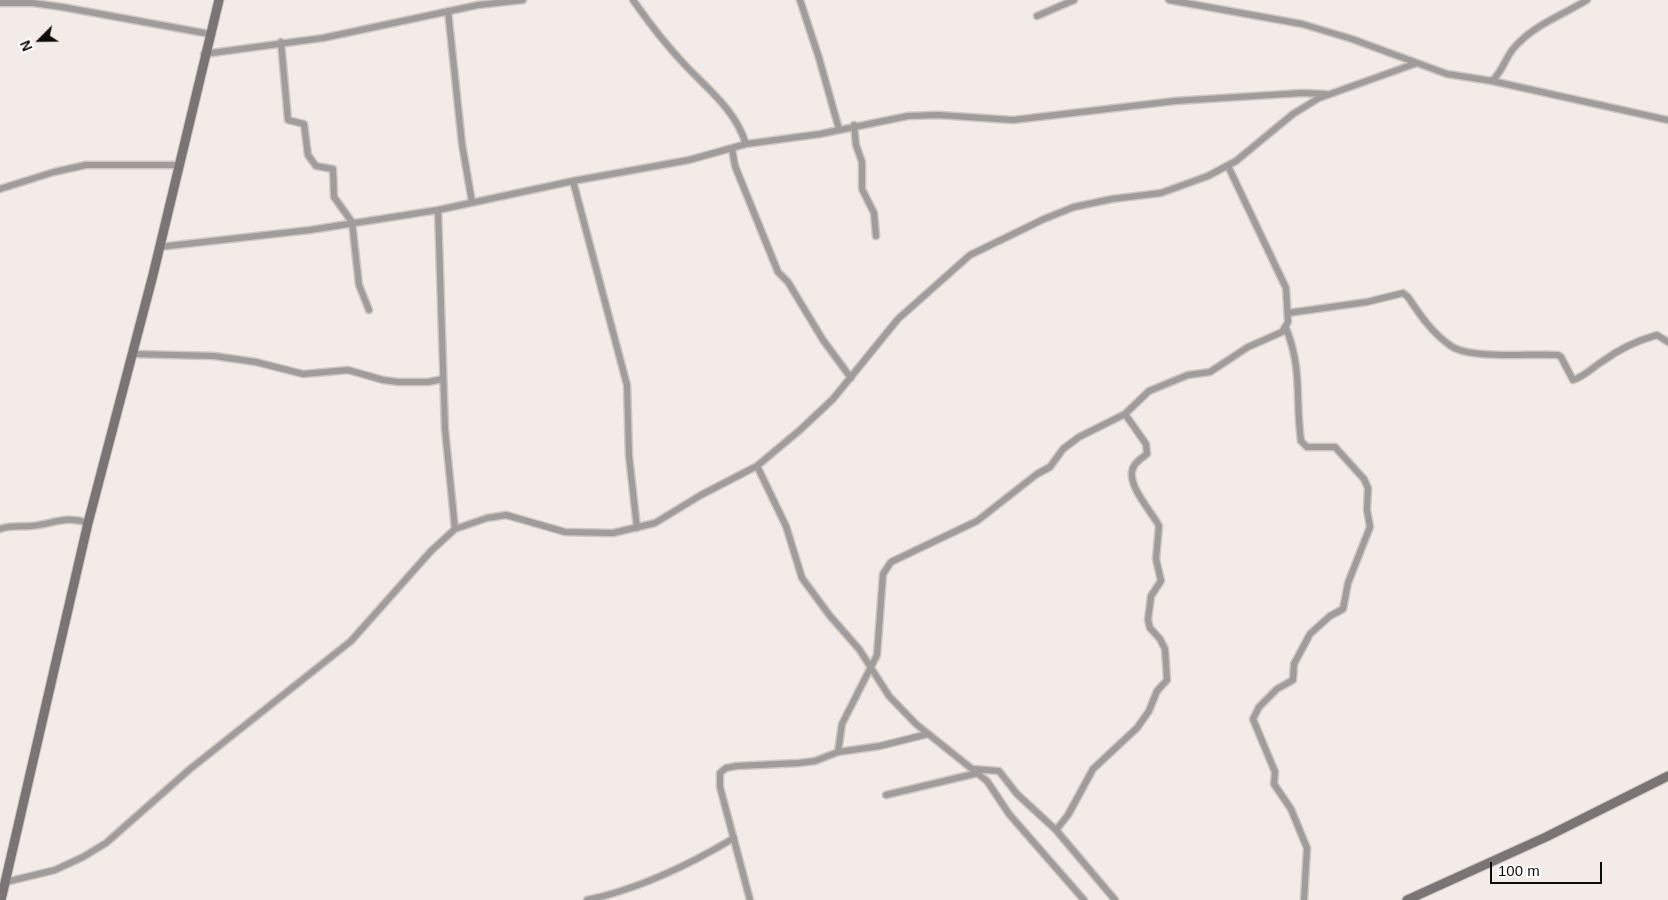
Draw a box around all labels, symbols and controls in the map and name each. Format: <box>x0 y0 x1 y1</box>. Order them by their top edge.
north arrow <box>15 15 65 65</box>
text: N <box>17 38 36 54</box>
scale bar <box>1493 852 1606 884</box>
text: 100 m <box>1498 862 1540 879</box>

